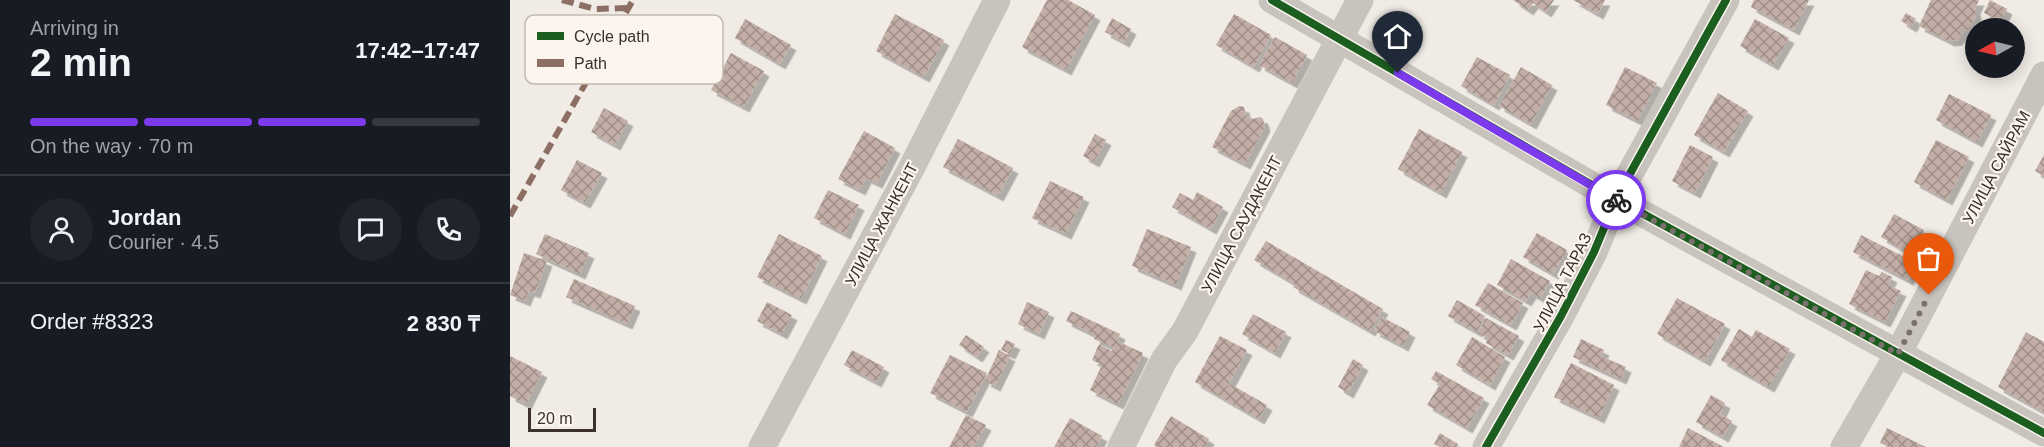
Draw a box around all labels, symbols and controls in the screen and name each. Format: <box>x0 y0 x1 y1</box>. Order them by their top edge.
pin <box>1372 11 1423 73</box>
legend <box>525 15 723 84</box>
text: Arriving in <box>30 17 119 39</box>
north arrow <box>1965 18 2025 78</box>
map controls <box>1965 18 2025 78</box>
icon: home <box>1381 20 1414 53</box>
text: Cycle path <box>574 28 650 45</box>
text: 17:42–17:47 <box>355 38 480 63</box>
text: 2 min <box>30 41 132 84</box>
text: Path <box>574 55 607 72</box>
street label: УЛИЦА САЙРАМ <box>1959 107 2033 227</box>
text: On the way · 70 m <box>30 135 193 157</box>
street label: УЛИЦА САУДАКЕНТ <box>1198 153 1285 295</box>
street label: УЛИЦА ЖАНКЕНТ <box>842 160 921 289</box>
courier <box>1586 170 1646 230</box>
icon: bike <box>1600 184 1633 217</box>
button: person <box>30 198 93 261</box>
button: chat <box>339 198 402 261</box>
button: phone <box>417 198 480 261</box>
text: Jordan <box>108 205 181 230</box>
street label: УЛИЦА ТАРАЗ <box>1530 230 1595 334</box>
text: Courier · 4.5 <box>108 231 219 253</box>
pin <box>1903 233 1954 295</box>
icon: bag <box>1912 242 1945 275</box>
text: Order #8323 <box>30 309 154 334</box>
text: 2 830 ₸ <box>407 311 480 336</box>
scale bar <box>528 405 596 432</box>
text: 20 m <box>537 410 573 427</box>

